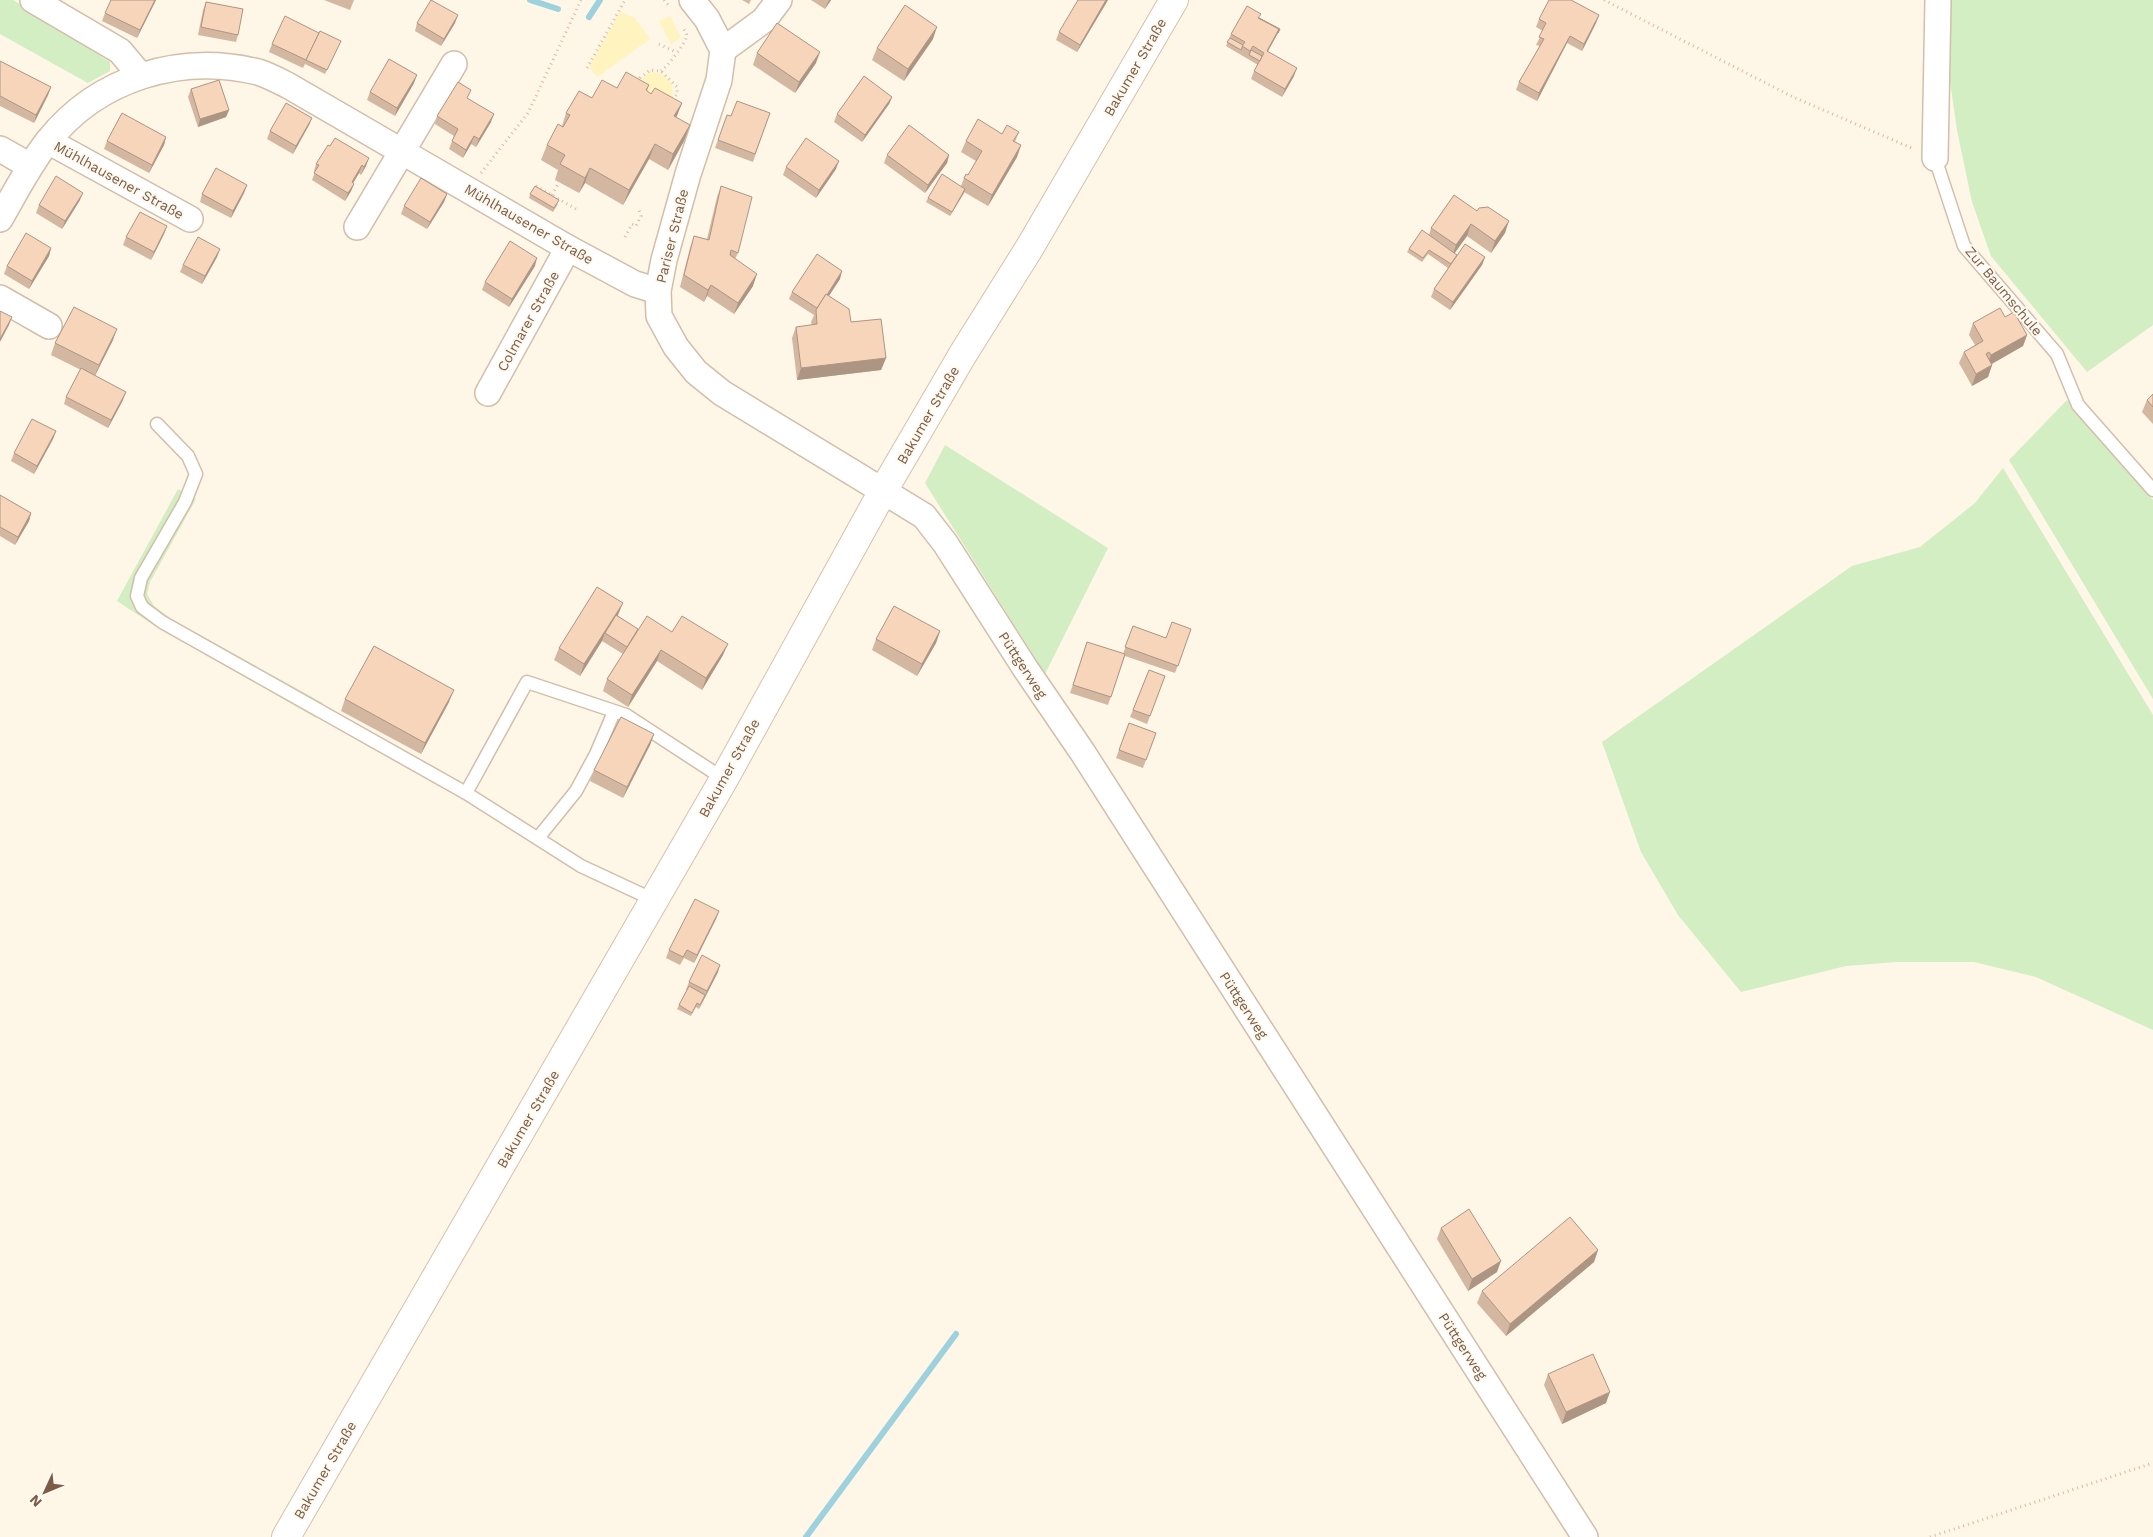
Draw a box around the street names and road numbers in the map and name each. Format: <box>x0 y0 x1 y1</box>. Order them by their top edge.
street label: Bakumer Straße <box>1101 15 1169 119</box>
street label: Mühlhausener Straße <box>51 138 187 222</box>
street label: Mühlhausener Straße <box>462 181 596 267</box>
street label: Pariser Straße <box>653 187 691 285</box>
street label: Zur Baumschule <box>1962 243 2046 339</box>
street label: Colmarer Straße <box>494 268 562 374</box>
street label: Bakumer Straße <box>894 363 962 467</box>
street label: Püttgerweg <box>996 629 1051 702</box>
street label: Bakumer Straße <box>695 716 763 820</box>
street label: Püttgerweg <box>1217 969 1272 1042</box>
street label: Bakumer Straße <box>494 1067 562 1171</box>
street label: Püttgerweg <box>1436 1310 1491 1383</box>
street label: Bakumer Straße <box>291 1418 359 1522</box>

